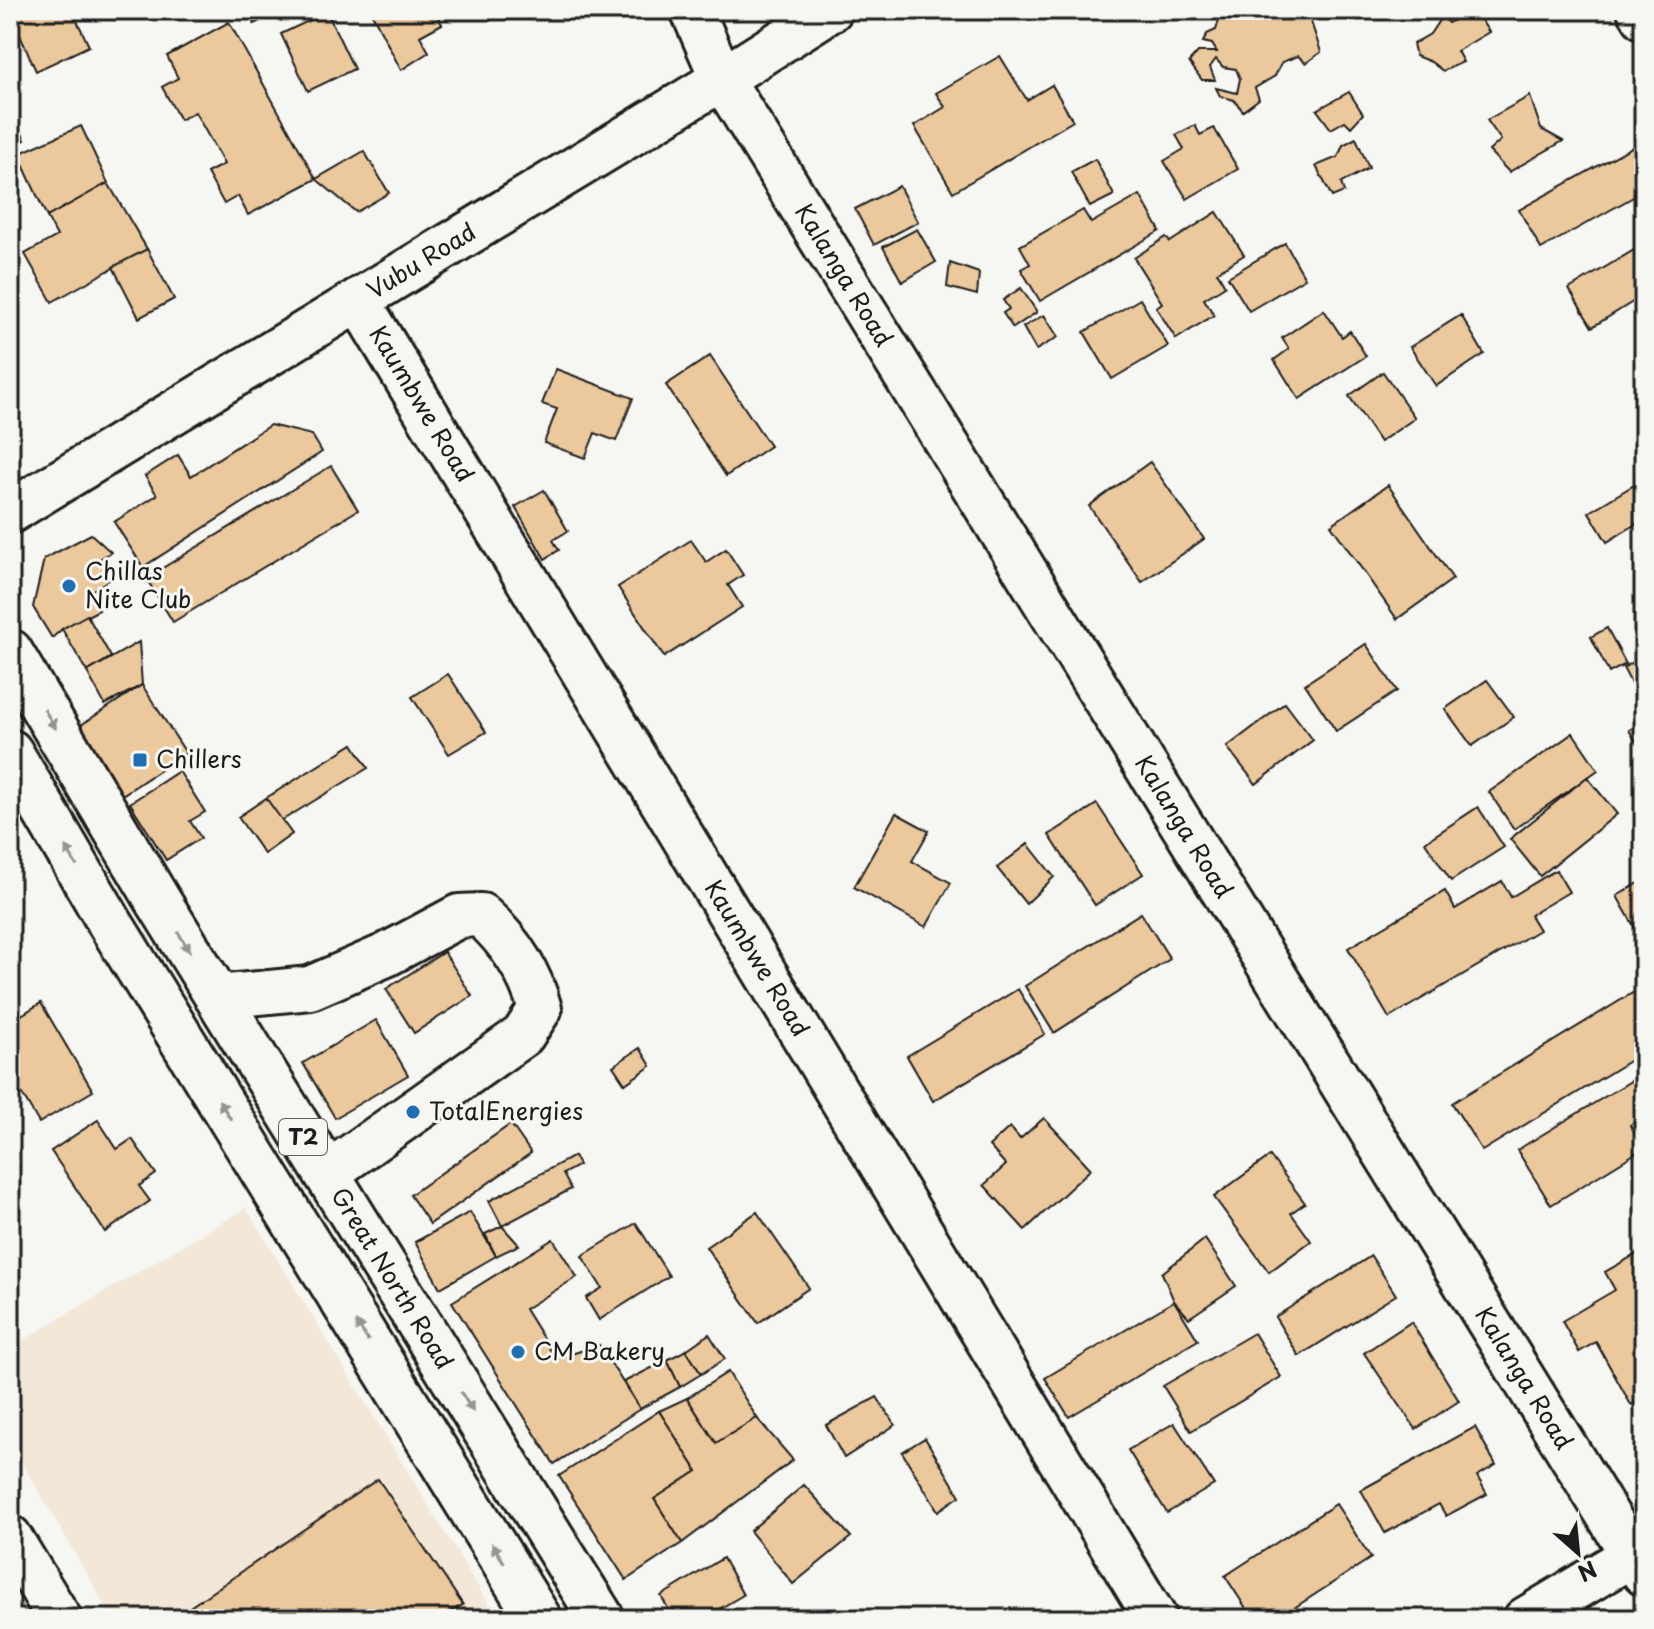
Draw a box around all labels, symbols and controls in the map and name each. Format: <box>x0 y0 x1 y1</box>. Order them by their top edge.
street label: Kalanga Road <box>787 196 903 353</box>
street label: Vubu Road <box>359 213 482 307</box>
street label: Kaumbwe Road <box>362 318 484 489</box>
place label: Chillas Nite Club <box>85 552 191 616</box>
marker: Chillas Nite Club <box>60 577 78 595</box>
one-way arrow <box>43 708 57 730</box>
place label: Chillers <box>156 740 242 776</box>
street label: Kalanga Road <box>1127 747 1243 905</box>
marker: Chillers <box>131 751 149 769</box>
one-way arrow <box>64 845 78 867</box>
street label: Kaumbwe Road <box>697 873 820 1043</box>
one-way arrow <box>176 931 190 953</box>
place label: TotalEnergies <box>429 1092 583 1128</box>
one-way arrow <box>219 1099 233 1121</box>
marker: TotalEnergies <box>404 1103 422 1121</box>
road number: T2 <box>279 1119 327 1155</box>
street label: Great North Road <box>323 1180 463 1376</box>
street label: Kalanga Road <box>1467 1299 1583 1456</box>
one-way arrow <box>355 1320 369 1342</box>
place label: CM Bakery <box>534 1332 665 1368</box>
marker: CM Bakery <box>509 1343 527 1361</box>
one-way arrow <box>459 1391 473 1413</box>
north arrow <box>1538 1513 1618 1593</box>
one-way arrow <box>491 1541 506 1564</box>
text: N <box>1573 1553 1603 1591</box>

